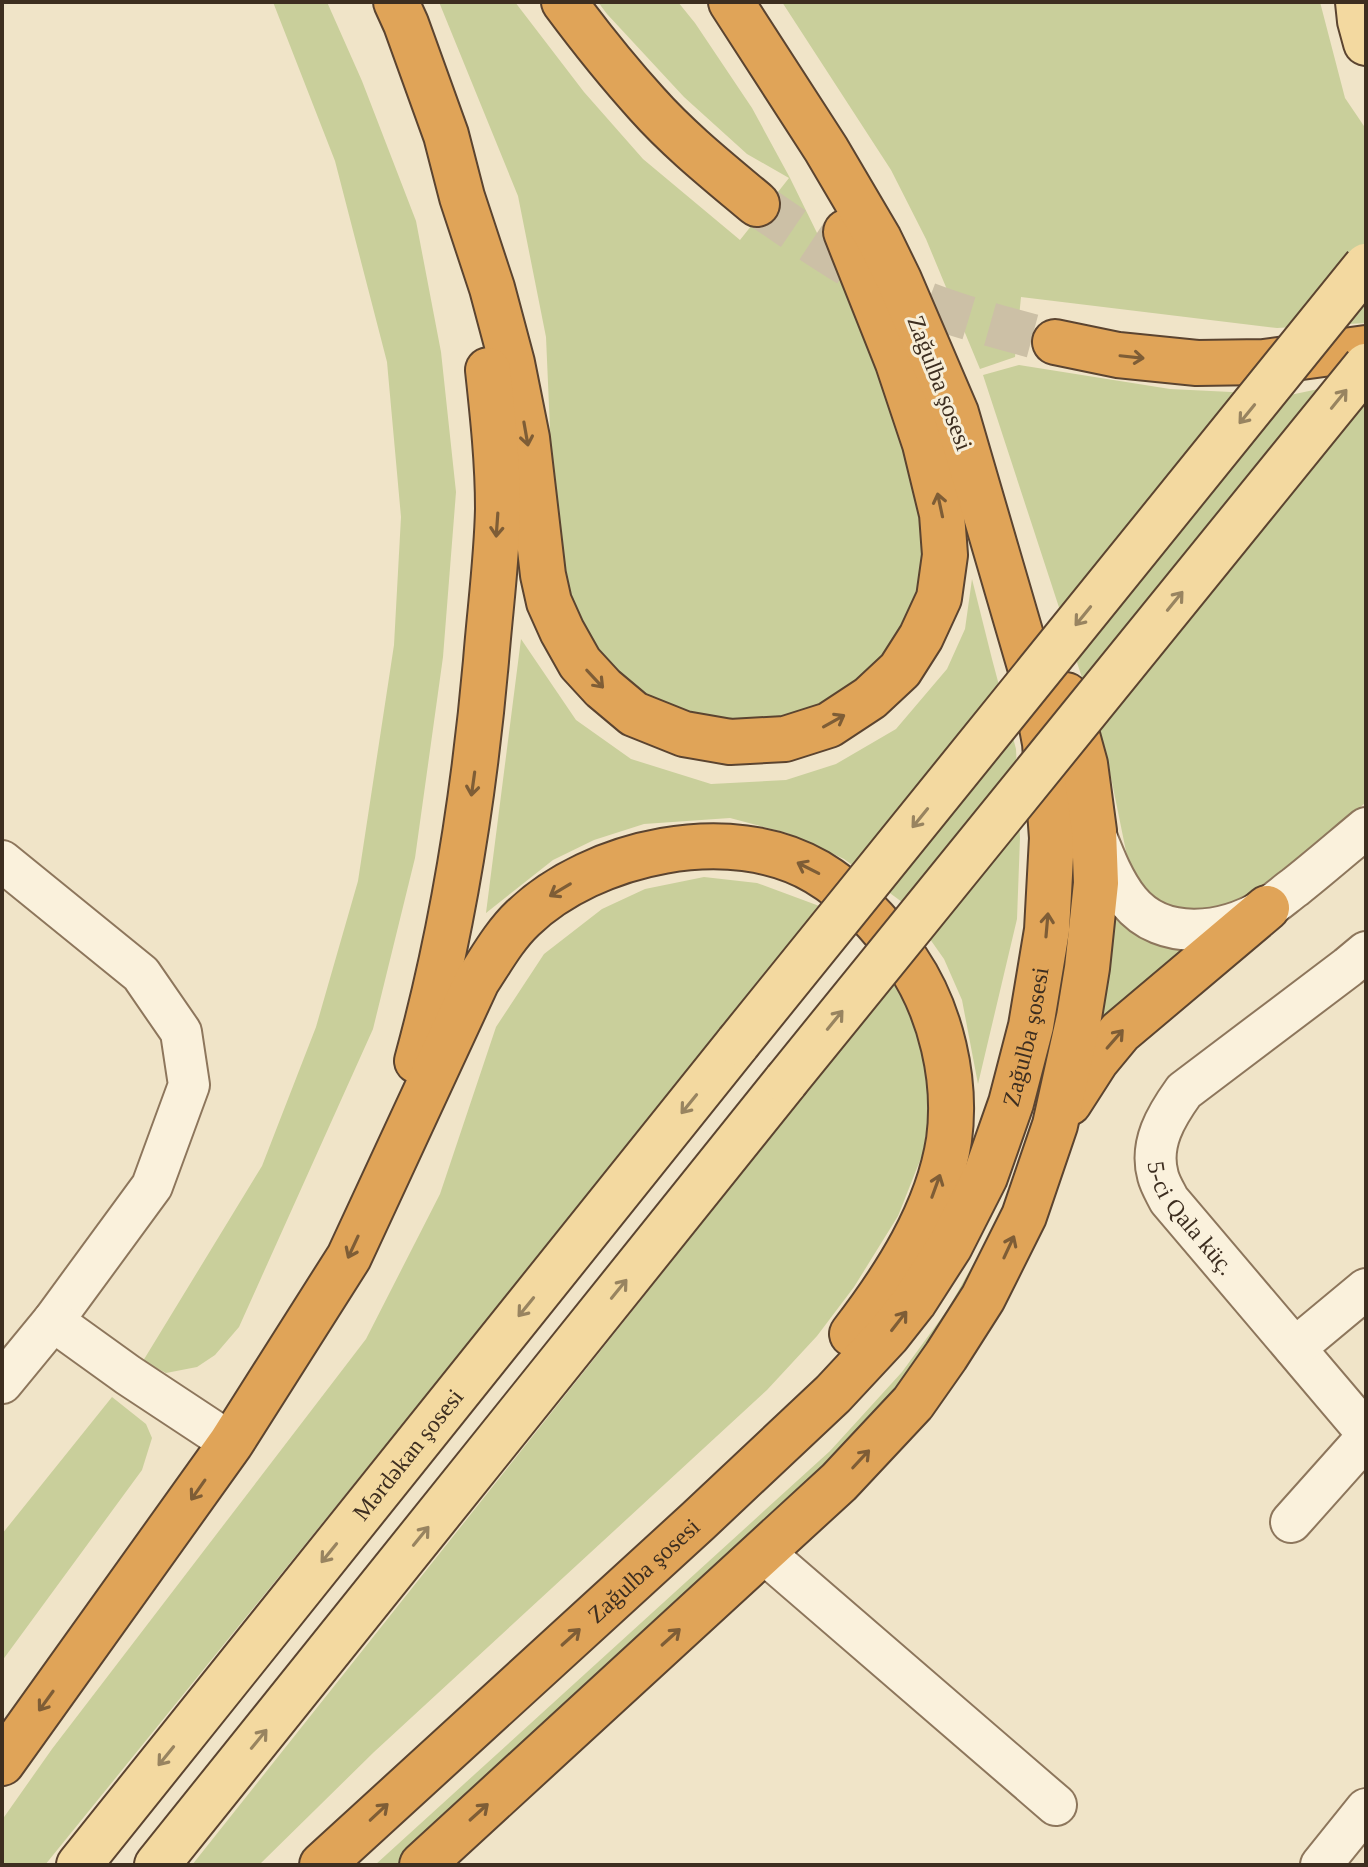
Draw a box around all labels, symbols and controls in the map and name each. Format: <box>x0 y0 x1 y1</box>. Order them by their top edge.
street label: Zağulba şosesi <box>902 312 978 454</box>
one-way arrow <box>1118 349 1145 364</box>
one-way arrow <box>1330 389 1348 410</box>
one-way arrow <box>1238 403 1255 424</box>
one-way arrow <box>520 421 535 447</box>
one-way arrow <box>931 493 946 518</box>
one-way arrow <box>489 511 504 538</box>
one-way arrow <box>1166 591 1184 612</box>
one-way arrow <box>1074 605 1092 626</box>
one-way arrow <box>585 669 604 688</box>
one-way arrow <box>822 712 845 728</box>
one-way arrow <box>465 770 480 796</box>
one-way arrow <box>911 808 929 828</box>
one-way arrow <box>797 860 821 876</box>
one-way arrow <box>549 882 572 898</box>
one-way arrow <box>1039 912 1054 939</box>
street label: Zağulba şosesi <box>998 965 1054 1109</box>
one-way arrow <box>826 1010 844 1031</box>
one-way arrow <box>1106 1029 1124 1049</box>
one-way arrow <box>680 1093 698 1114</box>
street label: 5-ci Qala küç. <box>1142 1159 1240 1280</box>
one-way arrow <box>930 1174 945 1199</box>
one-way arrow <box>345 1235 360 1259</box>
one-way arrow <box>1002 1236 1017 1260</box>
one-way arrow <box>610 1279 628 1300</box>
one-way arrow <box>518 1296 535 1317</box>
one-way arrow <box>891 1311 908 1332</box>
street label: Mərdəkan şosesi <box>348 1384 469 1525</box>
one-way arrow <box>851 1449 870 1469</box>
one-way arrow <box>190 1478 206 1500</box>
street label: Zağulba şosesi <box>583 1513 705 1628</box>
one-way arrow <box>413 1526 430 1547</box>
one-way arrow <box>320 1542 338 1563</box>
one-way arrow <box>561 1627 581 1646</box>
one-way arrow <box>661 1629 681 1647</box>
one-way arrow <box>38 1690 55 1711</box>
one-way arrow <box>250 1729 267 1750</box>
one-way arrow <box>157 1745 175 1766</box>
one-way arrow <box>369 1803 389 1822</box>
one-way arrow <box>469 1804 489 1822</box>

